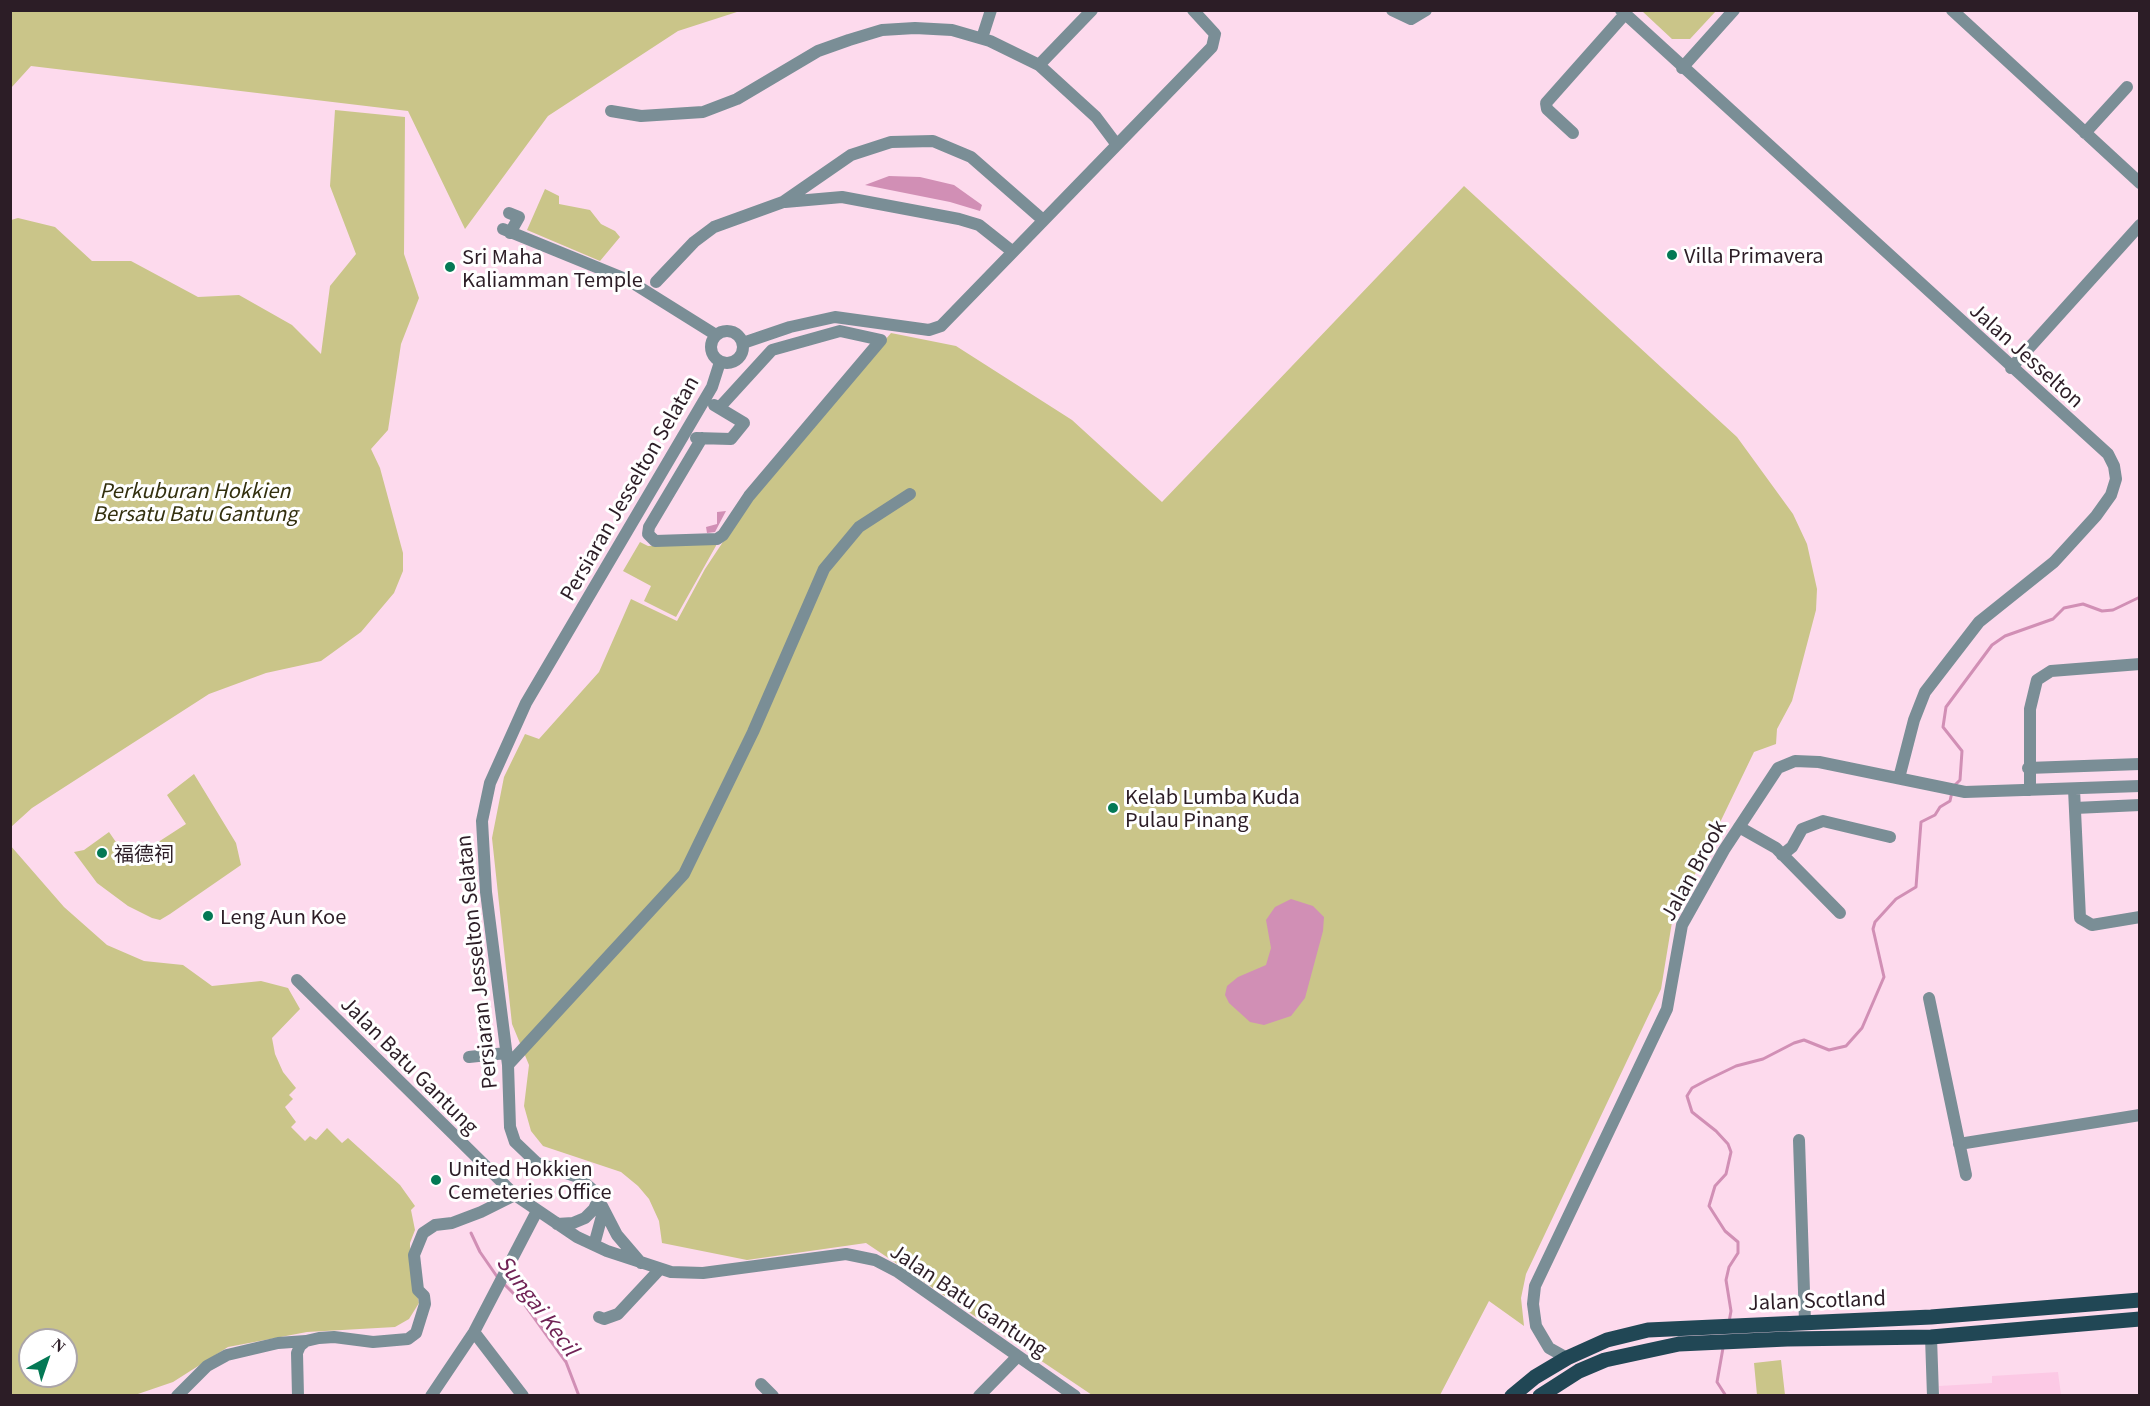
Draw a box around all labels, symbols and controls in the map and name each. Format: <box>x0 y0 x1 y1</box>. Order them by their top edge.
place label: Villa Primavera <box>1684 243 1824 267</box>
place label: Sri Maha Kaliamman Temple <box>462 244 643 291</box>
marker: Villa Primavera <box>1665 248 1679 262</box>
marker: Sri Maha Kaliamman Temple <box>443 260 457 274</box>
street label: Jalan Jesselton <box>1965 298 2089 412</box>
street label: Persiaran Jesselton Selatan <box>555 371 703 605</box>
park label: Perkuburan Hokkien Bersatu Batu Gantung <box>93 478 297 525</box>
place label: Kelab Lumba Kuda Pulau Pinang <box>1125 784 1300 831</box>
marker: Kelab Lumba Kuda Pulau Pinang <box>1106 801 1120 815</box>
street label: Jalan Brook <box>1655 815 1731 925</box>
street label: Persiaran Jesselton Selatan <box>451 834 501 1090</box>
place label: 福德祠 <box>114 841 174 865</box>
marker: 福德祠 <box>95 846 109 860</box>
place label: Leng Aun Koe <box>220 904 346 928</box>
marker: Leng Aun Koe <box>201 909 215 923</box>
street label: Jalan Batu Gantung <box>336 991 484 1139</box>
place label: United Hokkien Cemeteries Office <box>448 1156 612 1203</box>
marker: United Hokkien Cemeteries Office <box>429 1173 443 1187</box>
street label: Jalan Batu Gantung <box>886 1239 1052 1361</box>
water label: Sungai Kecil <box>492 1250 584 1360</box>
street label: Jalan Scotland <box>1748 1286 1886 1314</box>
north arrow <box>18 1328 78 1388</box>
text: N <box>49 1335 68 1356</box>

